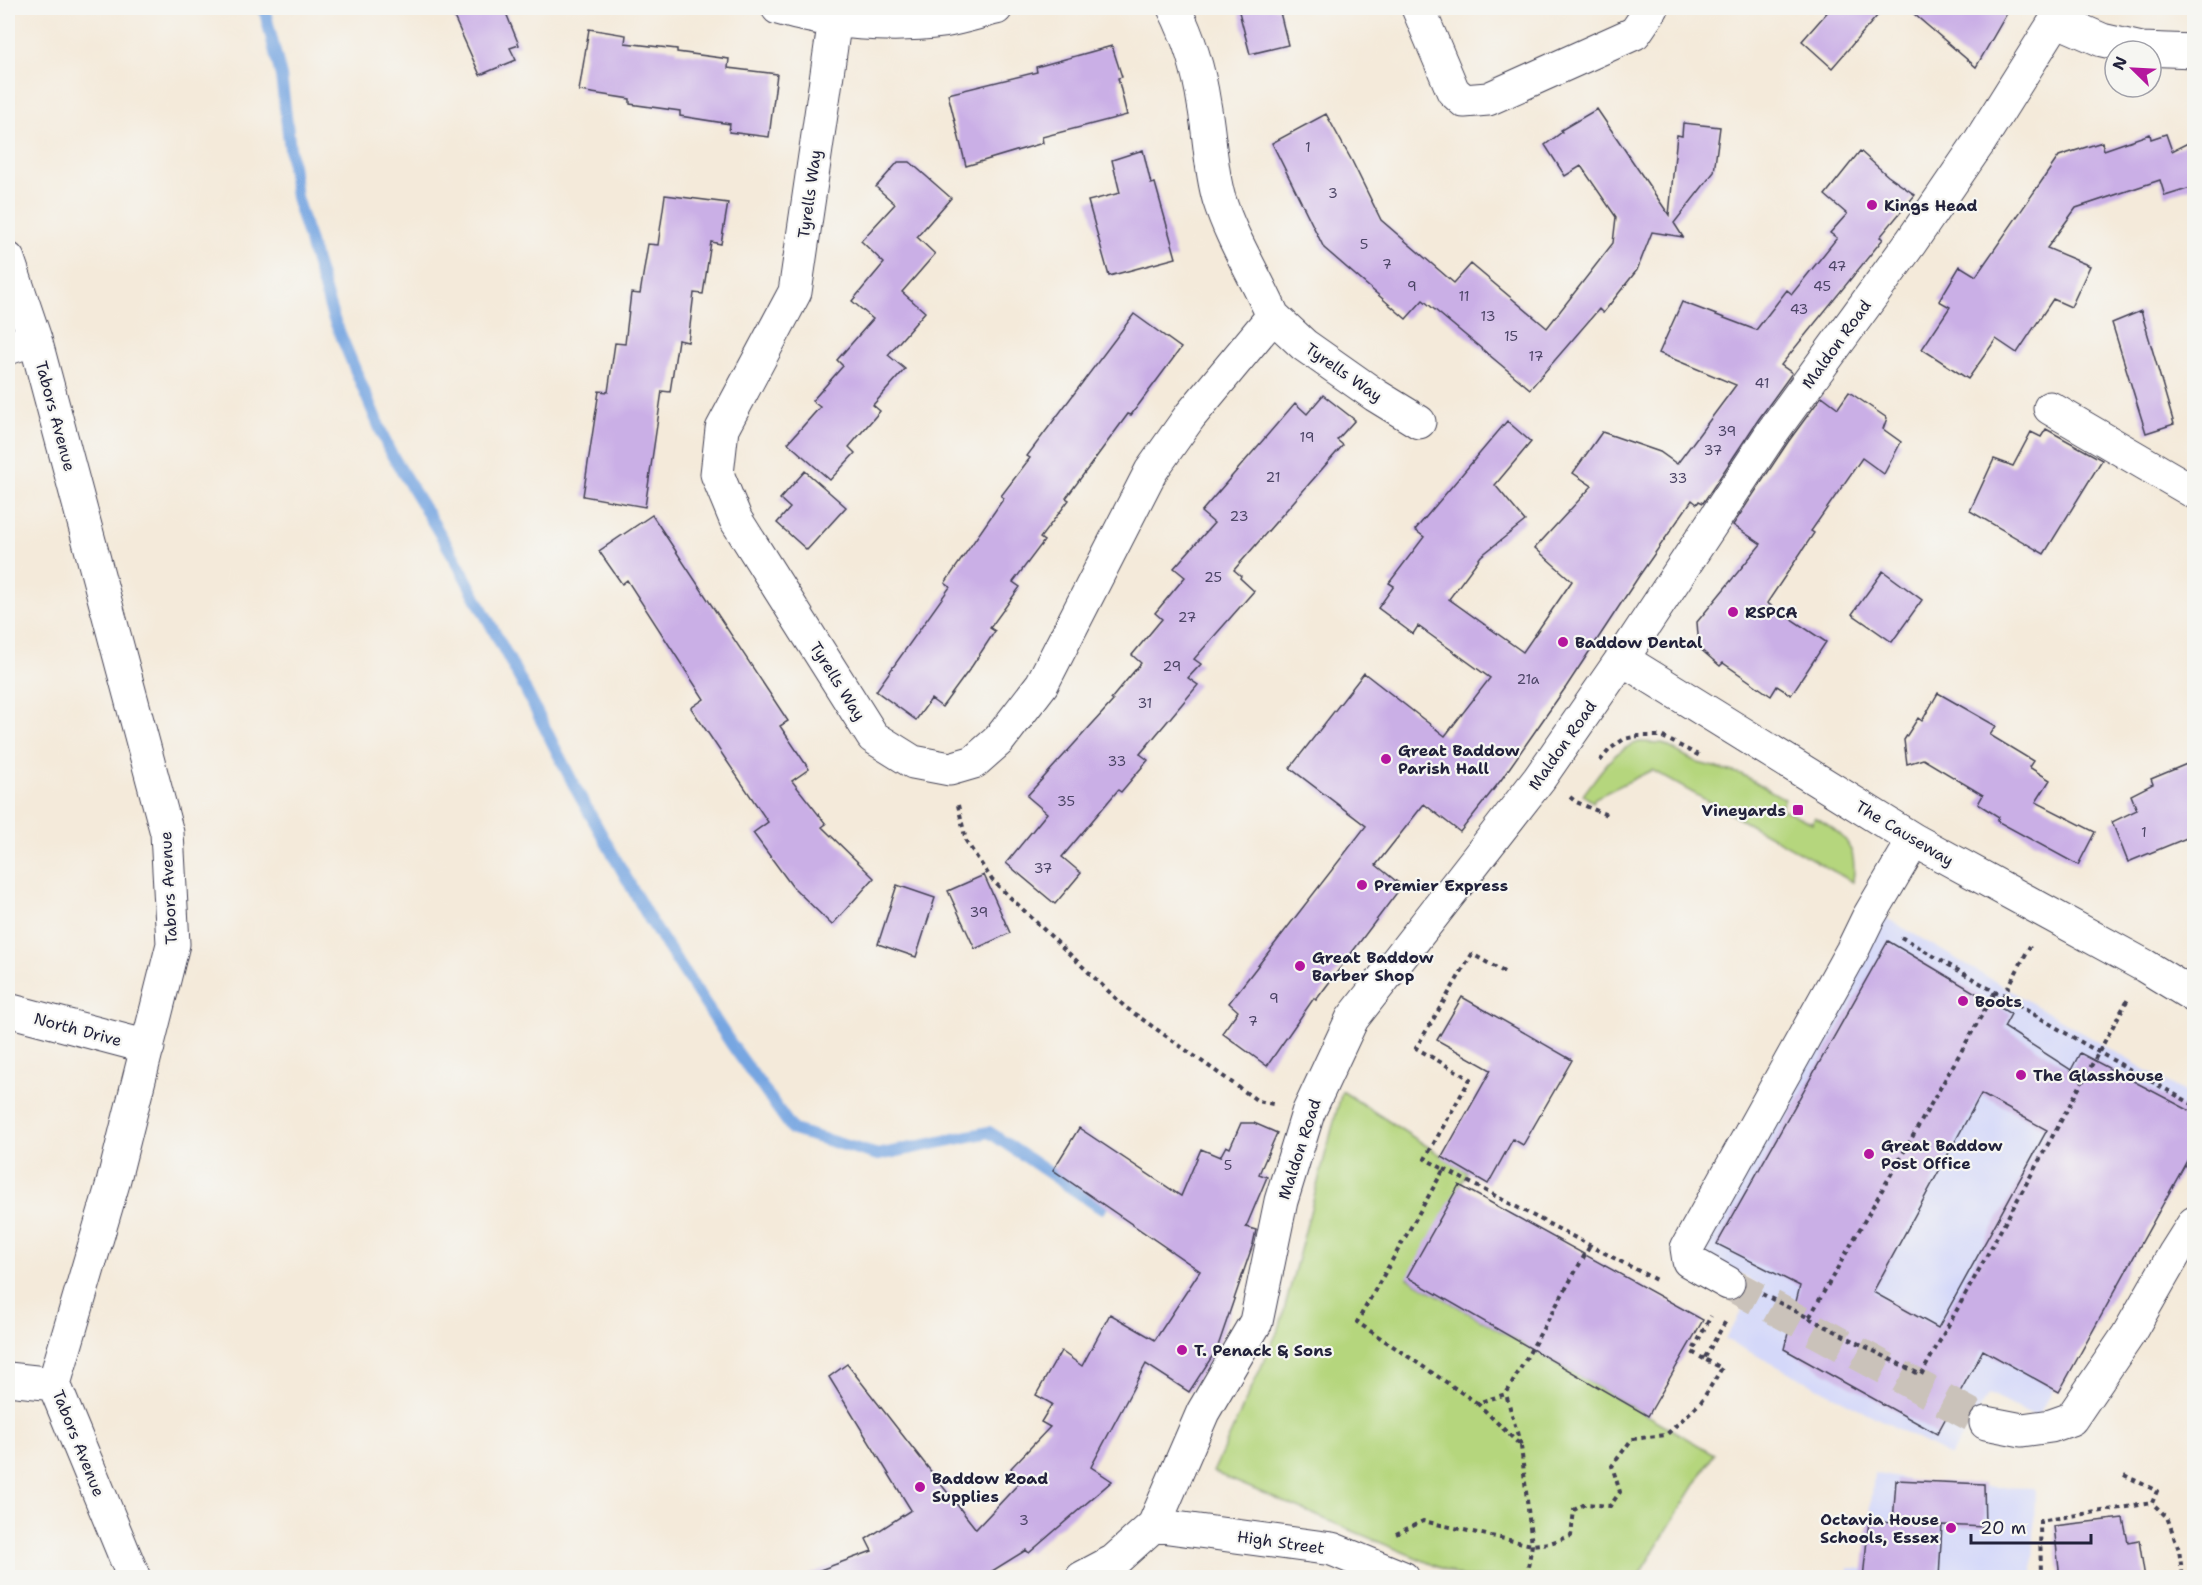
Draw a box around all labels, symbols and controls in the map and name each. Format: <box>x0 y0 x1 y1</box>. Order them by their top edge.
north arrow <box>2103 39 2163 99</box>
text: N <box>2108 53 2132 73</box>
house number: 1 <box>1305 138 1311 156</box>
street label: Tyrells Way <box>793 148 826 240</box>
house number: 3 <box>1328 184 1338 202</box>
place label: Kings Head <box>1884 195 1978 216</box>
marker: Kings Head <box>1865 198 1879 212</box>
house number: 5 <box>1360 235 1368 253</box>
house number: 7 <box>1382 255 1392 273</box>
house number: 47 <box>1828 257 1846 275</box>
house number: 9 <box>1407 277 1417 295</box>
house number: 45 <box>1813 277 1831 295</box>
house number: 11 <box>1458 287 1470 305</box>
street label: Maldon Road <box>1797 296 1876 393</box>
house number: 43 <box>1790 300 1808 318</box>
house number: 13 <box>1481 307 1495 325</box>
house number: 15 <box>1504 327 1518 345</box>
street label: Tyrells Way <box>1301 338 1386 407</box>
house number: 17 <box>1529 347 1543 365</box>
street label: Tabors Avenue <box>31 359 80 474</box>
house number: 41 <box>1755 374 1769 392</box>
house number: 39 <box>1718 422 1736 440</box>
house number: 19 <box>1299 428 1315 446</box>
house number: 37 <box>1704 441 1722 459</box>
house number: 21 <box>1266 468 1280 486</box>
house number: 33 <box>1669 469 1687 487</box>
house number: 23 <box>1230 507 1248 525</box>
house number: 25 <box>1204 568 1222 586</box>
place label: RSPCA <box>1745 602 1798 623</box>
marker: RSPCA <box>1726 605 1740 619</box>
house number: 27 <box>1178 608 1196 626</box>
place label: Baddow Dental <box>1575 632 1703 653</box>
marker: Baddow Dental <box>1556 635 1570 649</box>
street label: Tyrells Way <box>805 638 870 725</box>
house number: 29 <box>1163 657 1181 675</box>
house number: 21a <box>1516 670 1540 688</box>
house number: 31 <box>1138 694 1152 712</box>
street label: Maldon Road <box>1524 696 1601 794</box>
place label: Great Baddow Parish Hall <box>1398 740 1520 779</box>
house number: 33 <box>1108 752 1126 770</box>
marker: Great Baddow Parish Hall <box>1379 752 1393 766</box>
house number: 35 <box>1057 792 1075 810</box>
street label: The Causeway <box>1852 796 1958 871</box>
place label: Vineyards <box>1702 800 1786 821</box>
marker: Vineyards <box>1791 803 1805 817</box>
house number: 1 <box>2141 823 2147 841</box>
street label: Tabors Avenue <box>155 831 182 945</box>
house number: 37 <box>1034 859 1052 877</box>
place label: Premier Express <box>1374 875 1508 896</box>
marker: Premier Express <box>1355 878 1369 892</box>
house number: 39 <box>970 903 988 921</box>
place label: Great Baddow Barber Shop <box>1312 947 1434 986</box>
marker: Great Baddow Barber Shop <box>1293 959 1307 973</box>
house number: 9 <box>1269 989 1279 1007</box>
place label: Boots <box>1975 991 2022 1012</box>
marker: Boots <box>1956 994 1970 1008</box>
street label: North Drive <box>32 1008 124 1051</box>
house number: 7 <box>1248 1012 1258 1030</box>
place label: The Glasshouse <box>2033 1065 2164 1086</box>
marker: The Glasshouse <box>2014 1068 2028 1082</box>
street label: Maldon Road <box>1273 1096 1326 1202</box>
place label: Great Baddow Post Office <box>1881 1135 2003 1174</box>
marker: Great Baddow Post Office <box>1862 1147 1876 1161</box>
house number: 5 <box>1224 1156 1232 1174</box>
place label: T. Penack & Sons <box>1194 1340 1332 1361</box>
marker: T. Penack & Sons <box>1175 1343 1189 1357</box>
street label: Tabors Avenue <box>48 1387 110 1500</box>
place label: Baddow Road Supplies <box>932 1468 1048 1507</box>
marker: Baddow Road Supplies <box>913 1480 927 1494</box>
scale bar <box>1971 1507 2091 1545</box>
place label: Octavia House Schools, Essex <box>1820 1509 1939 1548</box>
house number: 3 <box>1019 1511 1029 1529</box>
text: 20 m <box>1980 1516 2026 1540</box>
marker: Octavia House Schools, Essex <box>1944 1521 1958 1535</box>
street label: High Street <box>1236 1526 1326 1559</box>

